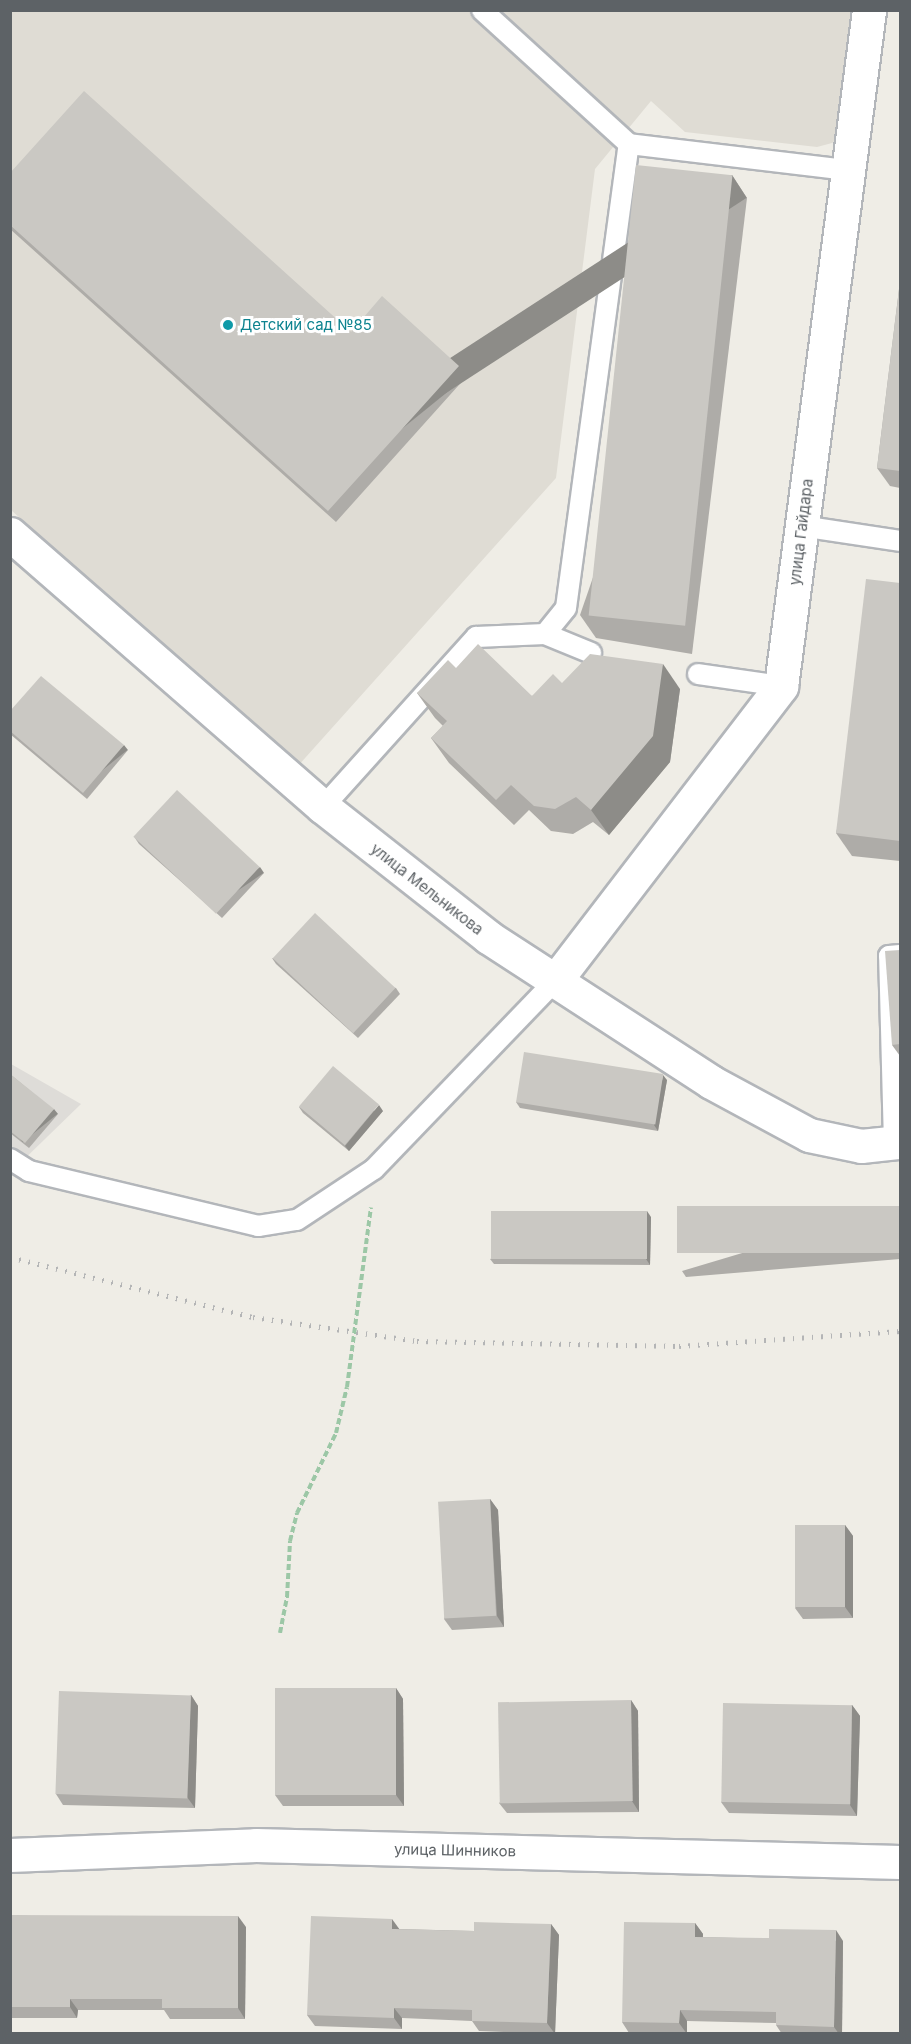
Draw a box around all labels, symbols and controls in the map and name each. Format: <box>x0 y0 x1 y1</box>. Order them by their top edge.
place label: Детский сад №85 <box>240 316 372 334</box>
marker: Детский сад №85 <box>221 318 235 332</box>
street label: улица Гайдара <box>786 478 816 586</box>
street label: улица Мельникова <box>367 840 487 938</box>
street label: улица Шинников <box>394 1840 516 1860</box>

